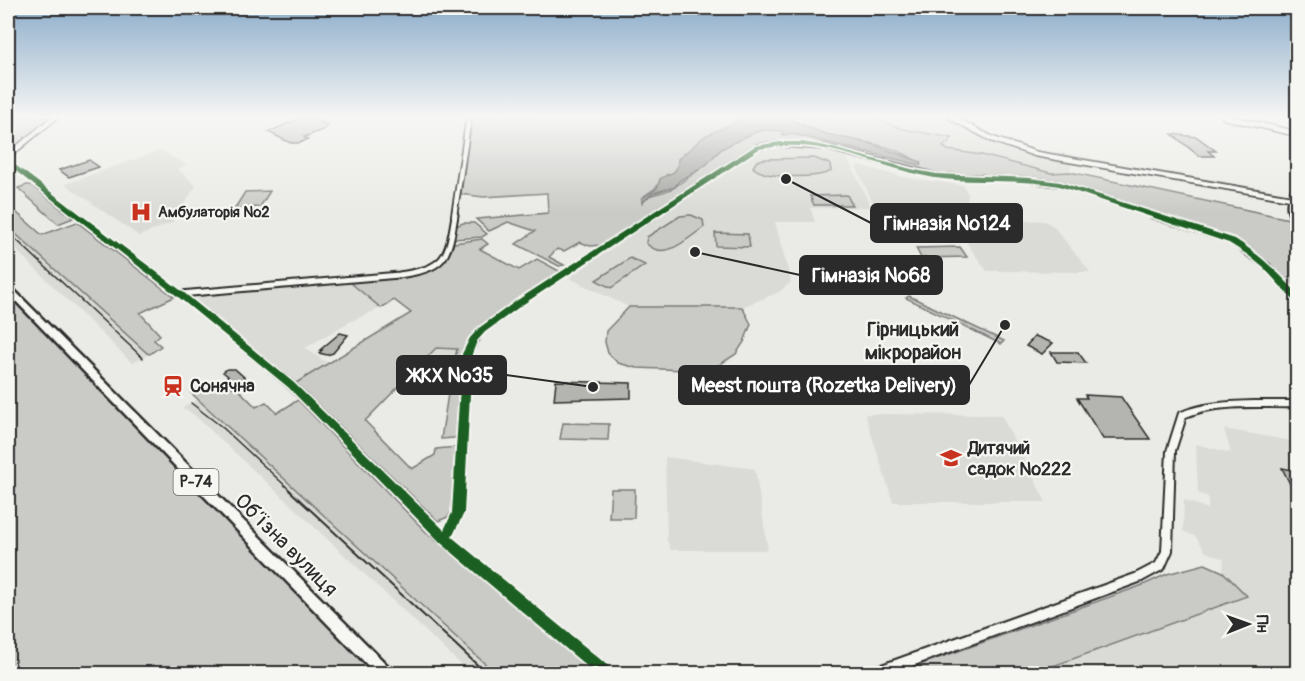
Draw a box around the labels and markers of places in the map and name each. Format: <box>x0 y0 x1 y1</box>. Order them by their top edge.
hospital icon: Амбулаторія №2 <box>129 200 153 224</box>
place label: Амбулаторія №2 <box>158 203 270 222</box>
callout: Гімназія №124 <box>871 204 1022 242</box>
callout: Гімназія №68 <box>800 256 942 294</box>
callout: ЖКХ №35 <box>397 356 506 394</box>
callout: Meest пошта (Rozetka Delivery) <box>679 366 969 404</box>
station icon: Сонячна <box>161 374 185 398</box>
place label: Сонячна <box>190 375 255 398</box>
place label: Дитячий садок №222 <box>967 437 1071 481</box>
school or university icon: Дитячий садок №222 <box>939 446 963 470</box>

